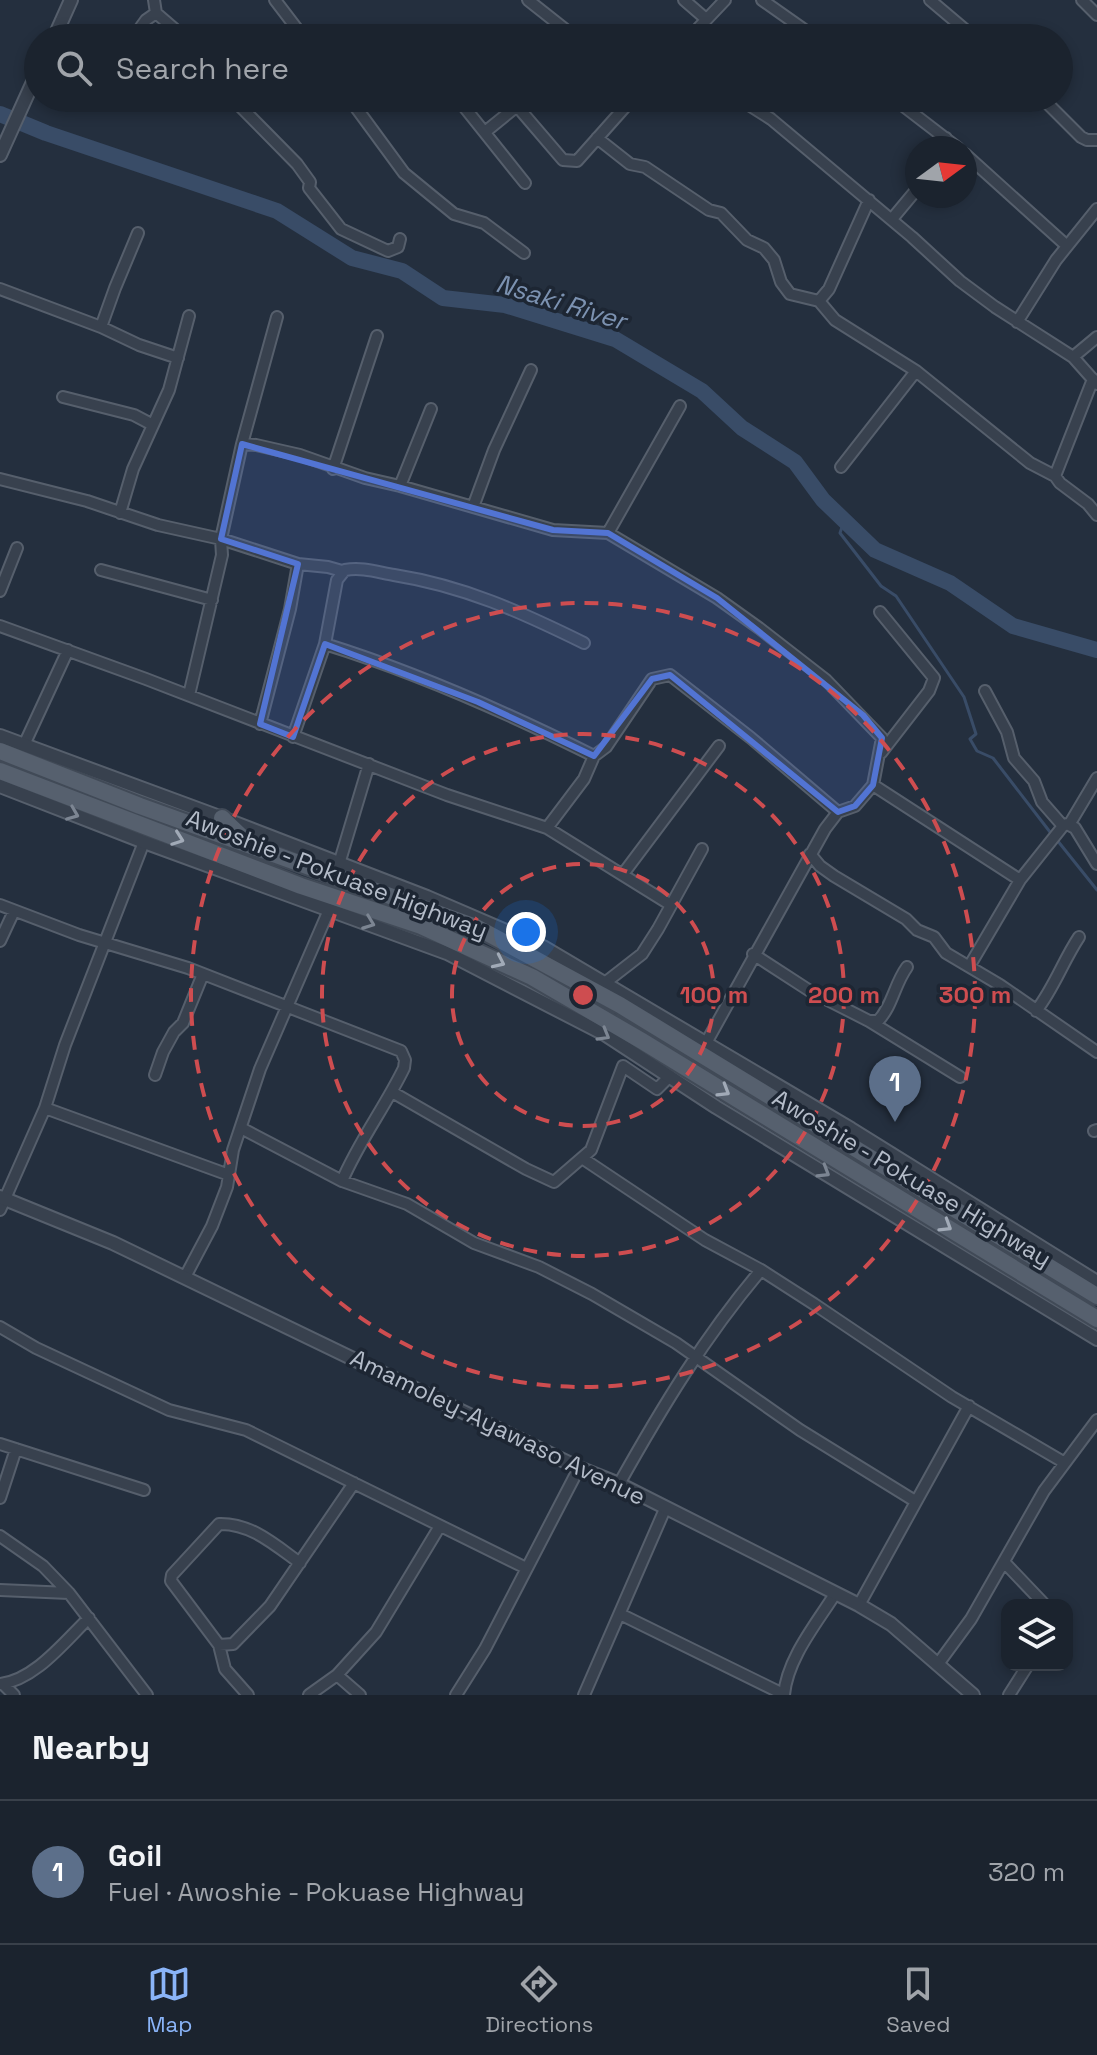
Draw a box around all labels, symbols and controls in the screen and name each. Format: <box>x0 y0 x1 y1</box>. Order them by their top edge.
search box <box>24 24 1073 112</box>
icon: search <box>52 46 96 90</box>
text: Search here <box>116 49 289 88</box>
north arrow <box>905 136 977 208</box>
water label: Nsaki River <box>492 266 633 339</box>
street label: Awoshie - Pokuase Highway <box>182 802 492 946</box>
one-way arrow <box>65 804 79 821</box>
one-way arrow <box>170 829 184 845</box>
your location <box>506 912 546 952</box>
one-way arrow <box>361 913 375 930</box>
one-way arrow <box>490 952 505 968</box>
text: 100 m <box>680 979 748 1010</box>
text: 200 m <box>808 979 880 1010</box>
text: 300 m <box>939 979 1011 1010</box>
centre of rings <box>569 981 597 1009</box>
one-way arrow <box>595 1025 609 1041</box>
pin: 1 <box>869 1056 921 1122</box>
one-way arrow <box>715 1082 730 1097</box>
street label: Awoshie - Pokuase Highway <box>767 1082 1057 1274</box>
one-way arrow <box>815 1162 830 1178</box>
one-way arrow <box>937 1216 952 1232</box>
street label: Amamoley-Ayawaso Avenue <box>345 1342 651 1512</box>
map controls <box>1001 1599 1073 1671</box>
button: layers <box>1001 1599 1073 1671</box>
text: Nearby <box>32 1726 150 1769</box>
text: Goil <box>108 1836 162 1875</box>
text: 1 <box>52 1855 64 1889</box>
text: 320 m <box>988 1855 1065 1889</box>
text: Fuel · Awoshie - Pokuase Highway <box>108 1875 524 1909</box>
tab: Map <box>147 1962 192 2038</box>
tab: Directions <box>485 1962 593 2038</box>
tab: Saved <box>886 1962 950 2038</box>

